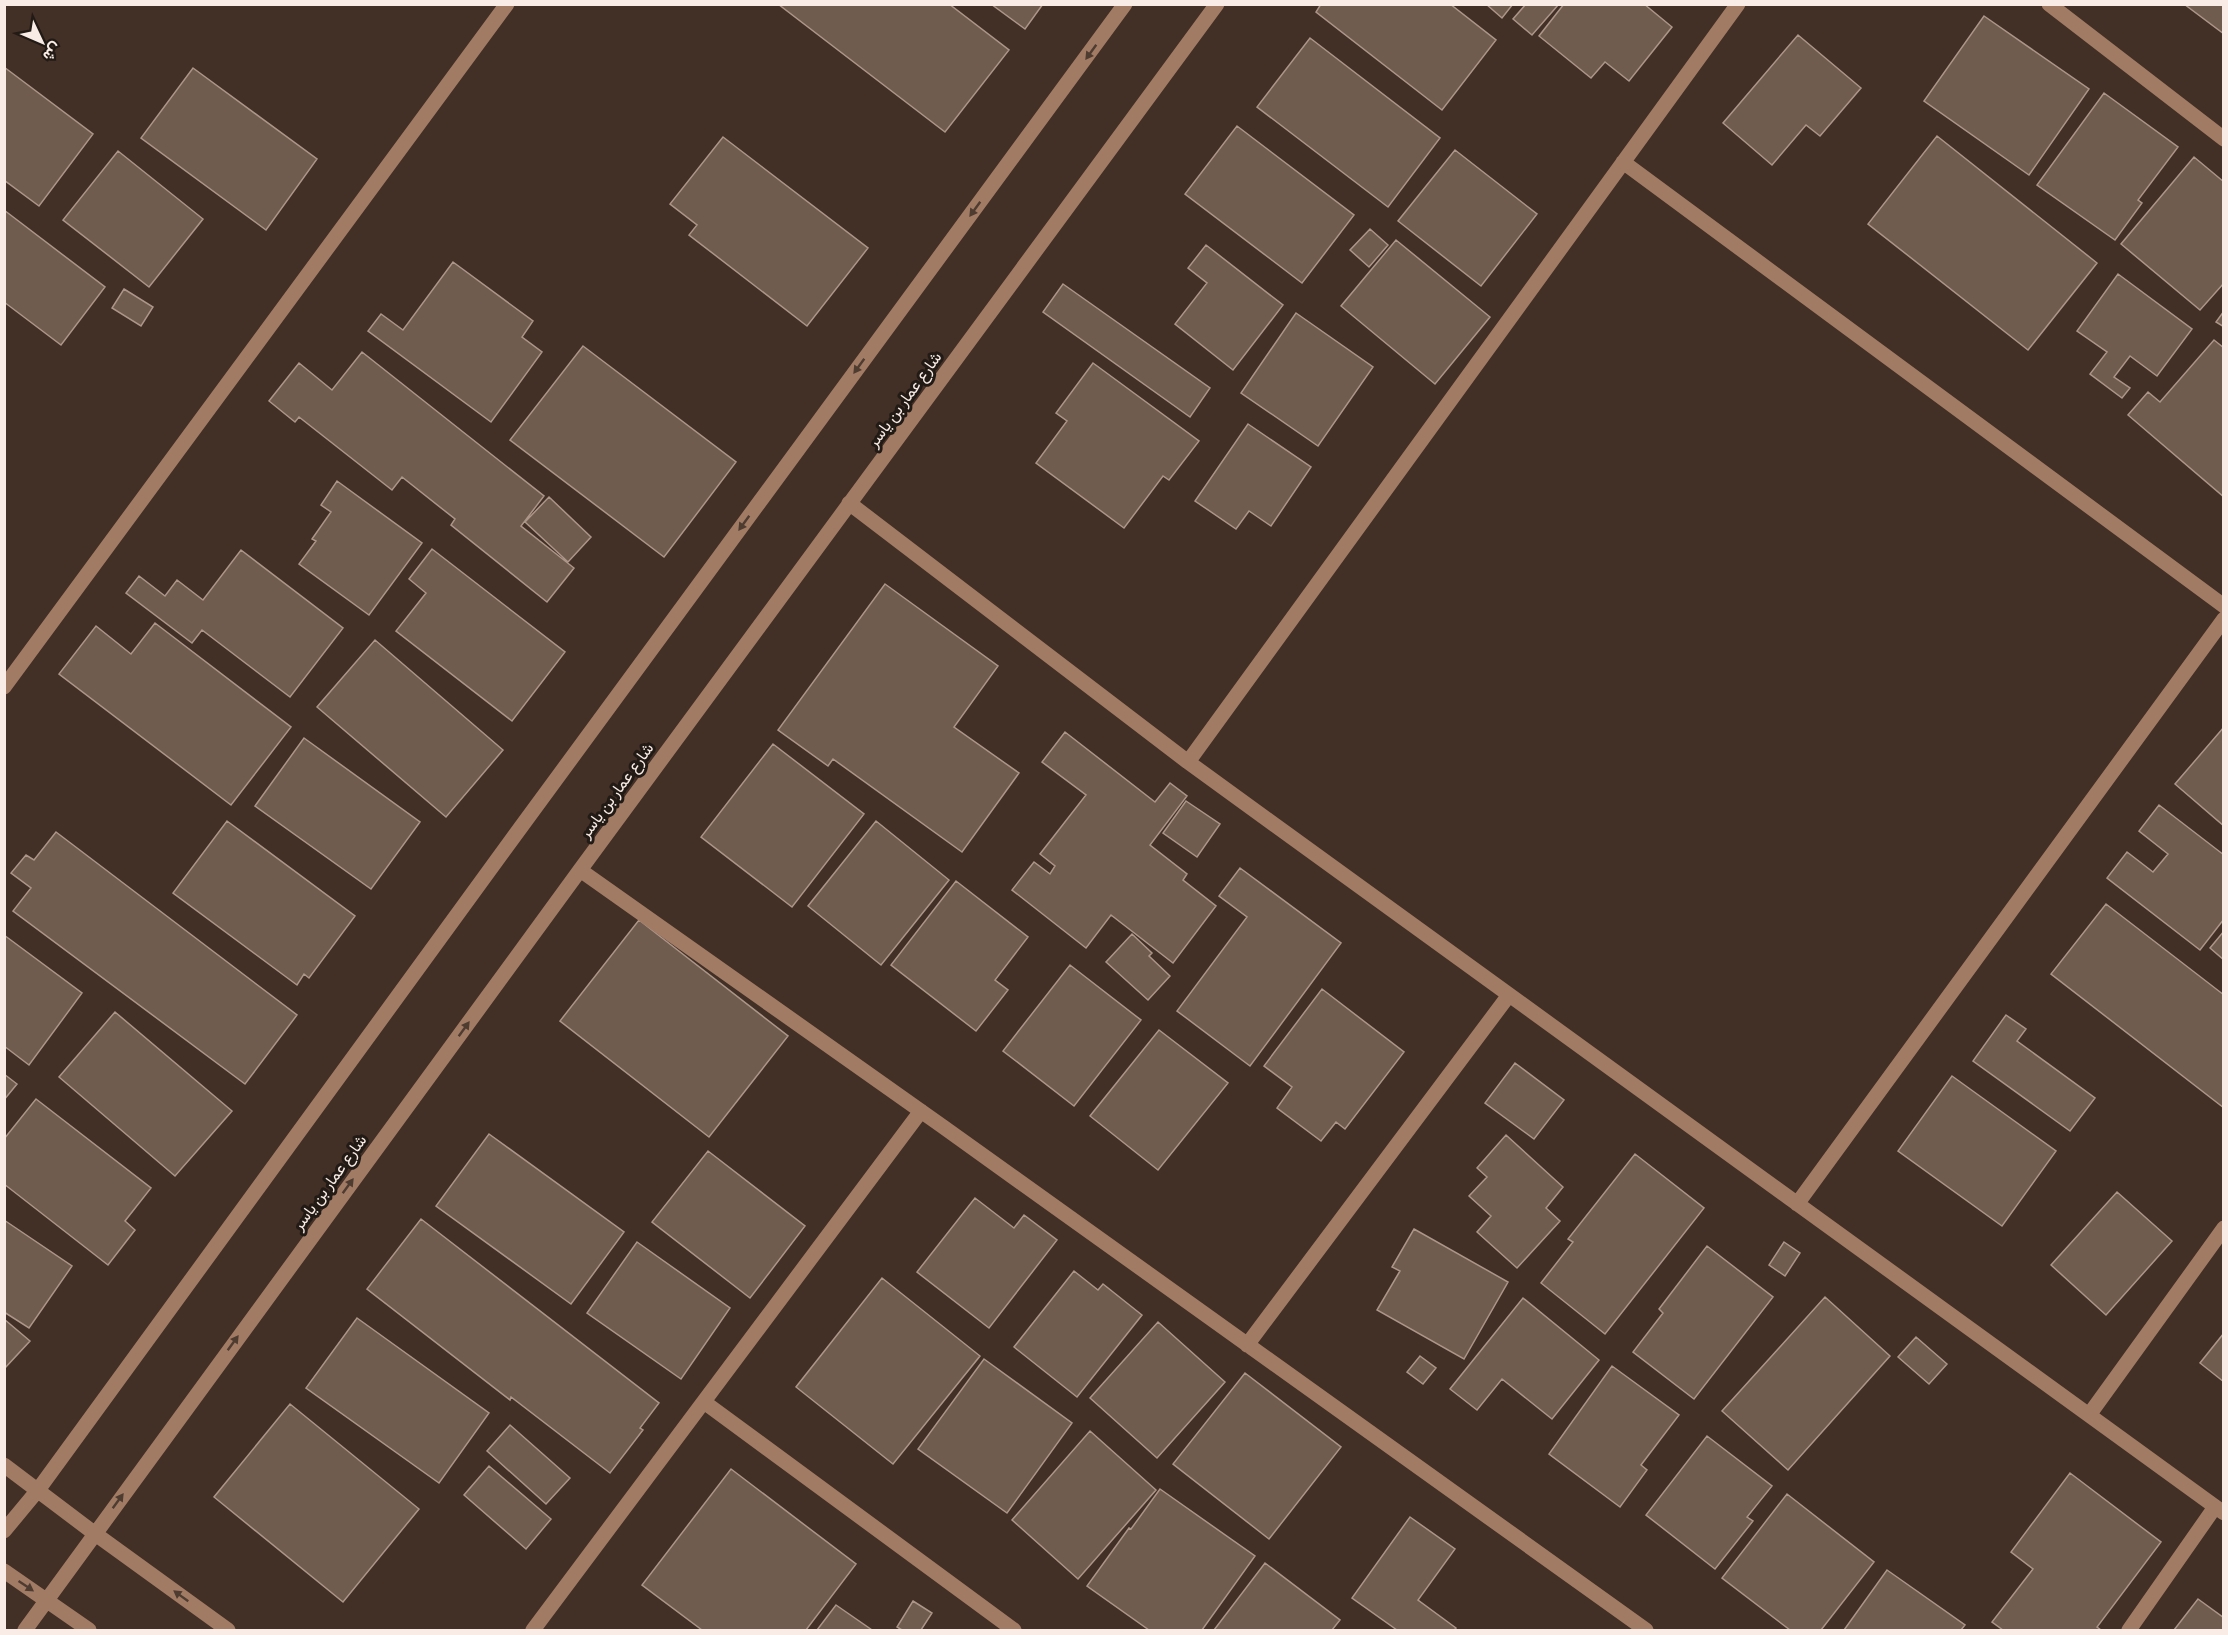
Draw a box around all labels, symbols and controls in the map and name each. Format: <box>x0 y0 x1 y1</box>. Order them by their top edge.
north arrow <box>12 12 72 72</box>
text: ش <box>39 39 67 66</box>
one-way arrow <box>1085 43 1097 59</box>
one-way arrow <box>969 200 981 216</box>
street label: شارع عمار بن ياسر <box>862 347 947 453</box>
one-way arrow <box>854 358 866 373</box>
one-way arrow <box>738 514 750 530</box>
street label: شارع عمار بن ياسر <box>574 738 659 844</box>
one-way arrow <box>457 1021 469 1036</box>
street label: شارع عمار بن ياسر <box>287 1130 372 1236</box>
one-way arrow <box>342 1179 354 1194</box>
one-way arrow <box>227 1336 239 1352</box>
one-way arrow <box>112 1493 124 1509</box>
one-way arrow <box>18 1580 34 1592</box>
one-way arrow <box>173 1591 189 1602</box>

